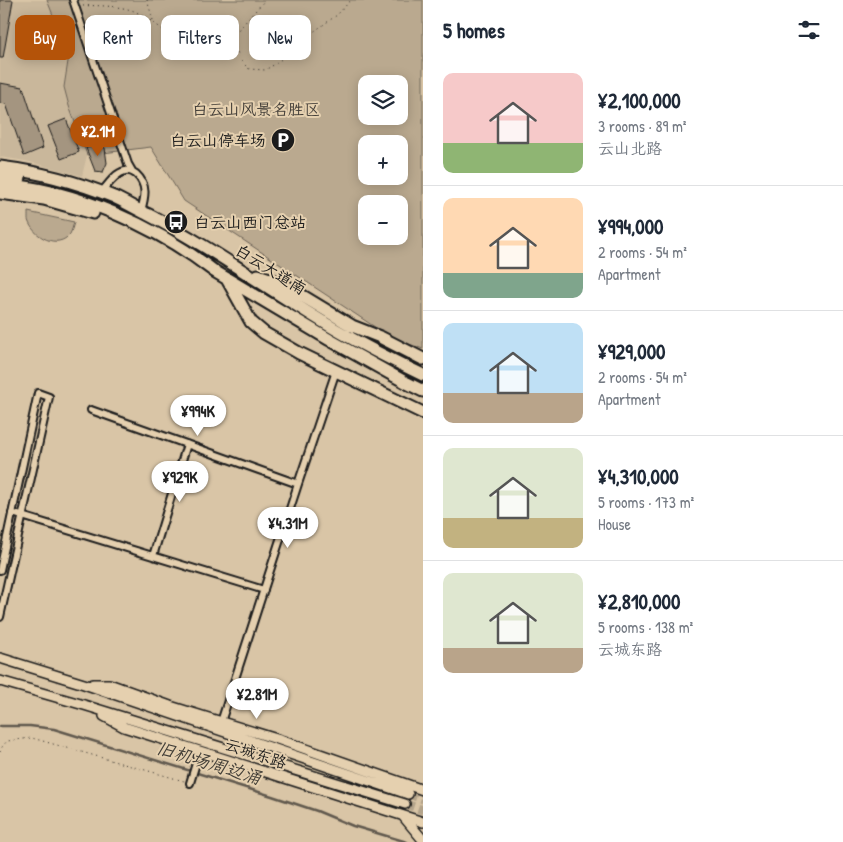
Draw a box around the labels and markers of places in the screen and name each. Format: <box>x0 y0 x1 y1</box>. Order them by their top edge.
pin: ¥2.1M <box>63 114 133 157</box>
parking icon: 白云山停车场 <box>270 127 296 153</box>
place label: 白云山停车场 <box>170 129 266 151</box>
bus stop icon: 白云山西门总站 <box>163 209 189 235</box>
place label: 白云山西门总站 <box>194 211 306 233</box>
pin: ¥994K <box>163 394 233 437</box>
pin: ¥929K <box>145 460 215 503</box>
pin: ¥4.31M <box>247 506 329 549</box>
pin: ¥2.81M <box>216 678 298 720</box>

